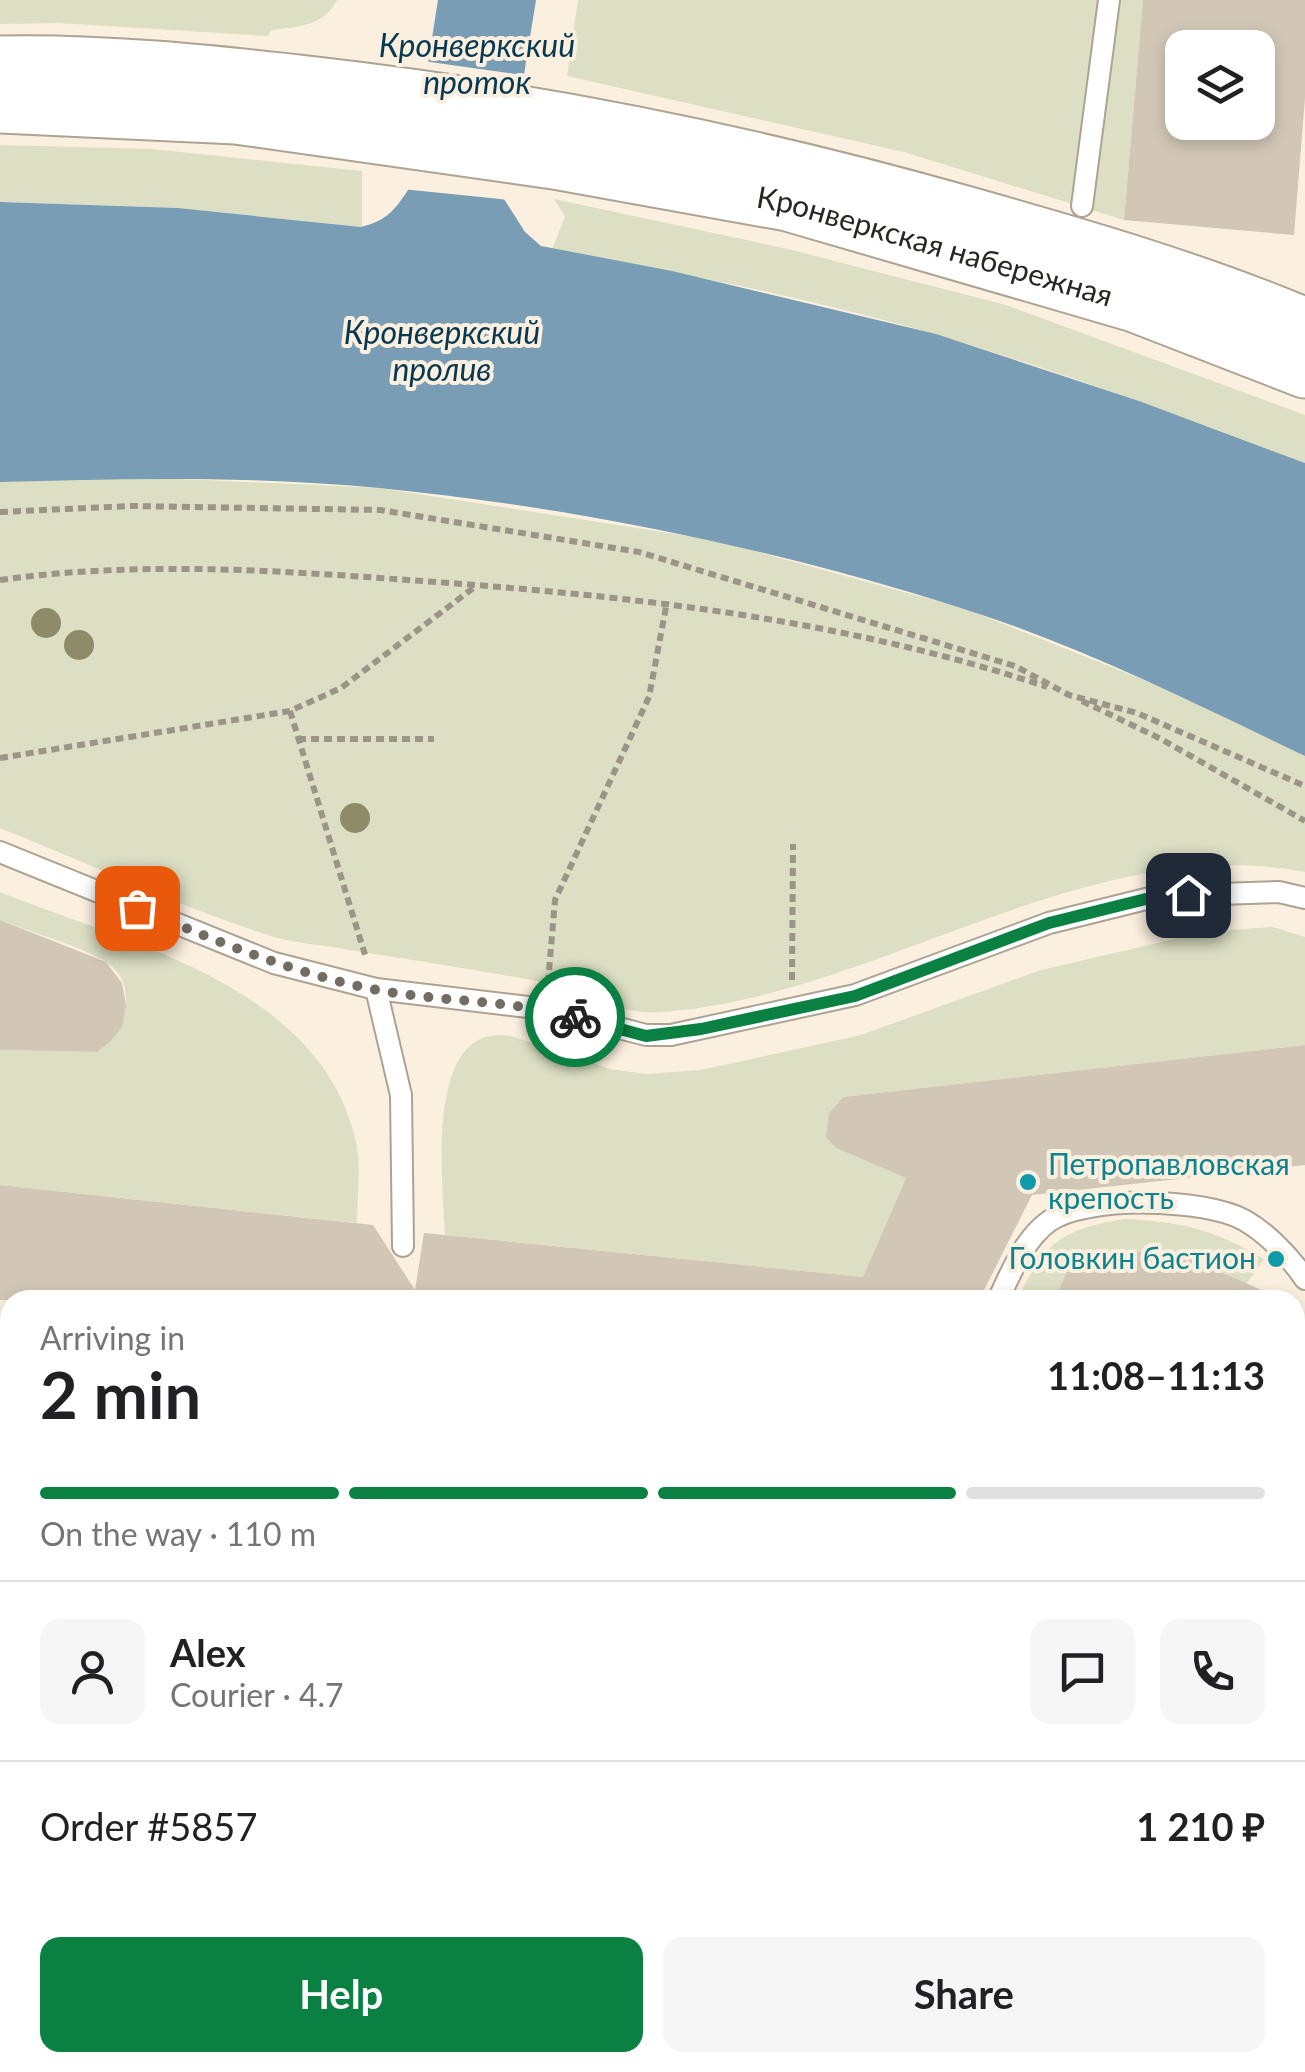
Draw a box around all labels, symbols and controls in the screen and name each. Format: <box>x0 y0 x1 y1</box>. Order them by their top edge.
water label: Кронверкский проток <box>379 25 575 101</box>
map controls <box>1165 30 1275 140</box>
button: layers <box>1165 30 1275 140</box>
street label: Кронверкская набережная <box>754 178 1117 313</box>
water label: Кронверкский пролив <box>344 312 540 388</box>
pin <box>1146 853 1231 938</box>
pin <box>95 866 180 951</box>
icon: home <box>1161 868 1216 923</box>
icon: bag <box>110 881 165 936</box>
courier <box>525 967 625 1067</box>
icon: bike <box>548 990 603 1045</box>
place label: Петропавловская крепость <box>1048 1145 1290 1215</box>
marker: Петропавловская крепость <box>1017 1171 1039 1193</box>
place label: Головкин бастион <box>1009 1239 1256 1275</box>
marker: Головкин бастион <box>1265 1248 1287 1270</box>
text: Arriving in <box>40 1318 185 1357</box>
text: 11:08–11:13 <box>1047 1352 1265 1398</box>
text: 2 min <box>40 1355 201 1433</box>
text: On the way · 110 m <box>40 1514 316 1553</box>
button: person <box>40 1619 145 1724</box>
button: chat <box>1030 1619 1135 1724</box>
button: phone <box>1160 1619 1265 1724</box>
text: Alex <box>170 1629 246 1675</box>
text: Courier · 4.7 <box>170 1675 344 1714</box>
text: Order #5857 <box>40 1803 257 1849</box>
text: 1 210 ₽ <box>1136 1803 1265 1849</box>
button: Help <box>40 1937 643 2052</box>
button: Share <box>663 1937 1265 2052</box>

